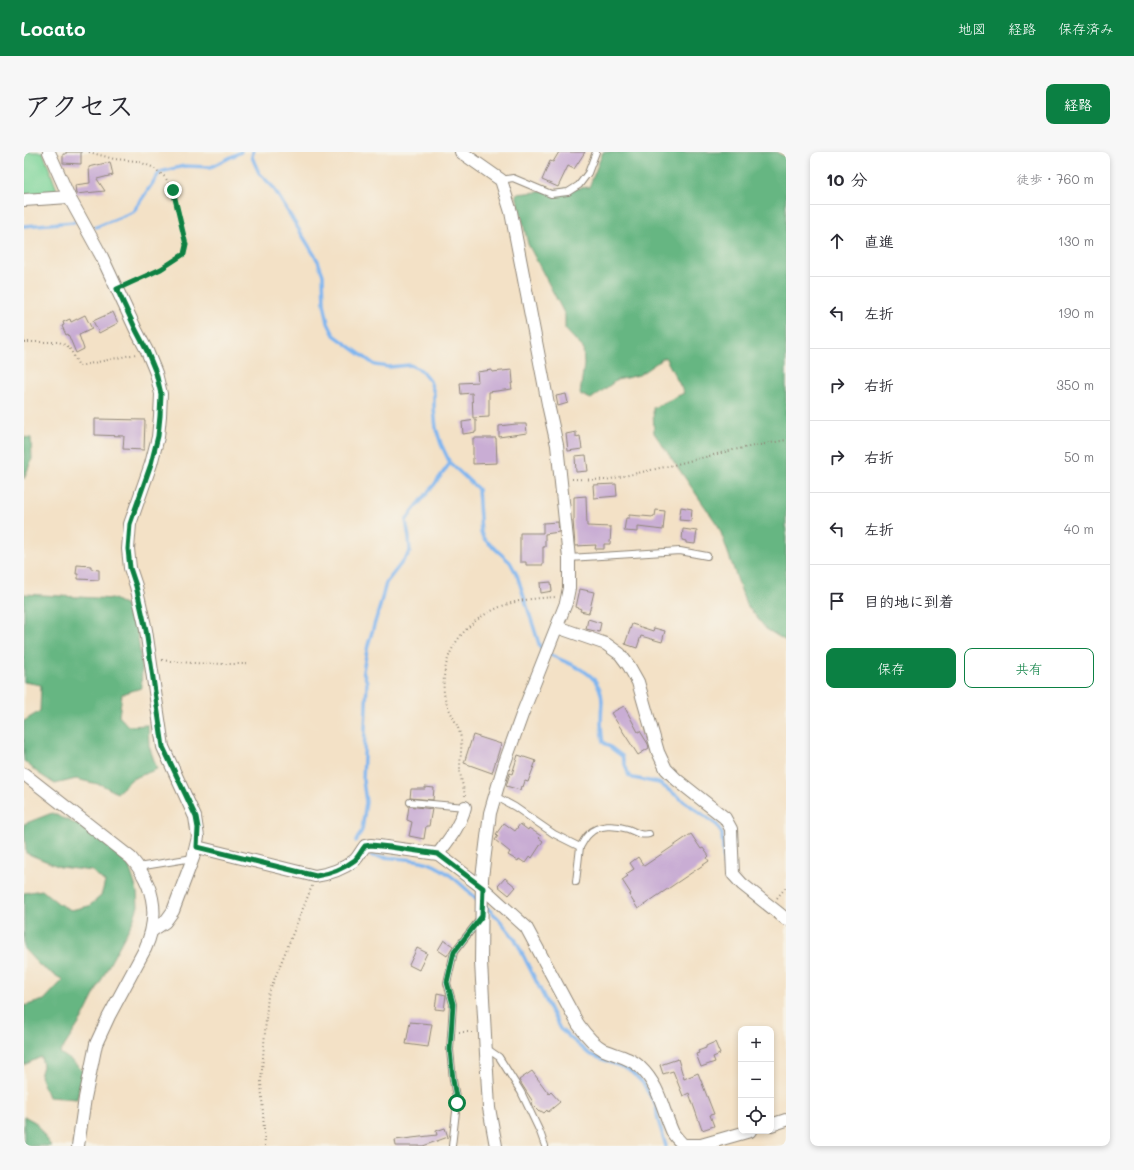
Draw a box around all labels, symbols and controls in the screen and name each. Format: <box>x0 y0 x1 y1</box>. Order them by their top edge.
text: Locato <box>20 16 86 41</box>
text: 地図 <box>958 19 986 38</box>
text: 経路 <box>1008 19 1036 38</box>
text: 保存済み <box>1058 19 1114 38</box>
button: 経路 <box>1046 84 1110 124</box>
text: アクセス <box>24 87 134 123</box>
text: 10 分 <box>826 168 868 190</box>
text: 徒歩 · 760 m <box>1016 170 1094 187</box>
route end <box>164 181 182 199</box>
icon: ahead <box>826 230 848 252</box>
text: 直進 <box>864 231 894 251</box>
text: 130 m <box>1058 232 1094 249</box>
icon: left <box>826 302 848 324</box>
text: 左折 <box>864 303 894 323</box>
text: 190 m <box>1058 304 1094 321</box>
icon: right <box>826 374 848 396</box>
text: 右折 <box>864 375 894 395</box>
text: 350 m <box>1056 376 1094 393</box>
icon: right <box>826 446 848 468</box>
text: 右折 <box>864 447 894 467</box>
text: 50 m <box>1064 448 1094 465</box>
icon: left <box>826 518 848 540</box>
text: 左折 <box>864 519 894 539</box>
text: 40 m <box>1064 520 1094 537</box>
icon: arrive <box>826 590 848 612</box>
text: 目的地に到着 <box>864 591 954 611</box>
button: 保存 <box>826 648 956 688</box>
button: 共有 <box>964 648 1094 688</box>
map controls <box>738 1026 774 1134</box>
button: + <box>738 1026 774 1062</box>
button: − <box>738 1062 774 1098</box>
route start <box>448 1094 466 1112</box>
button: locate <box>738 1098 774 1134</box>

